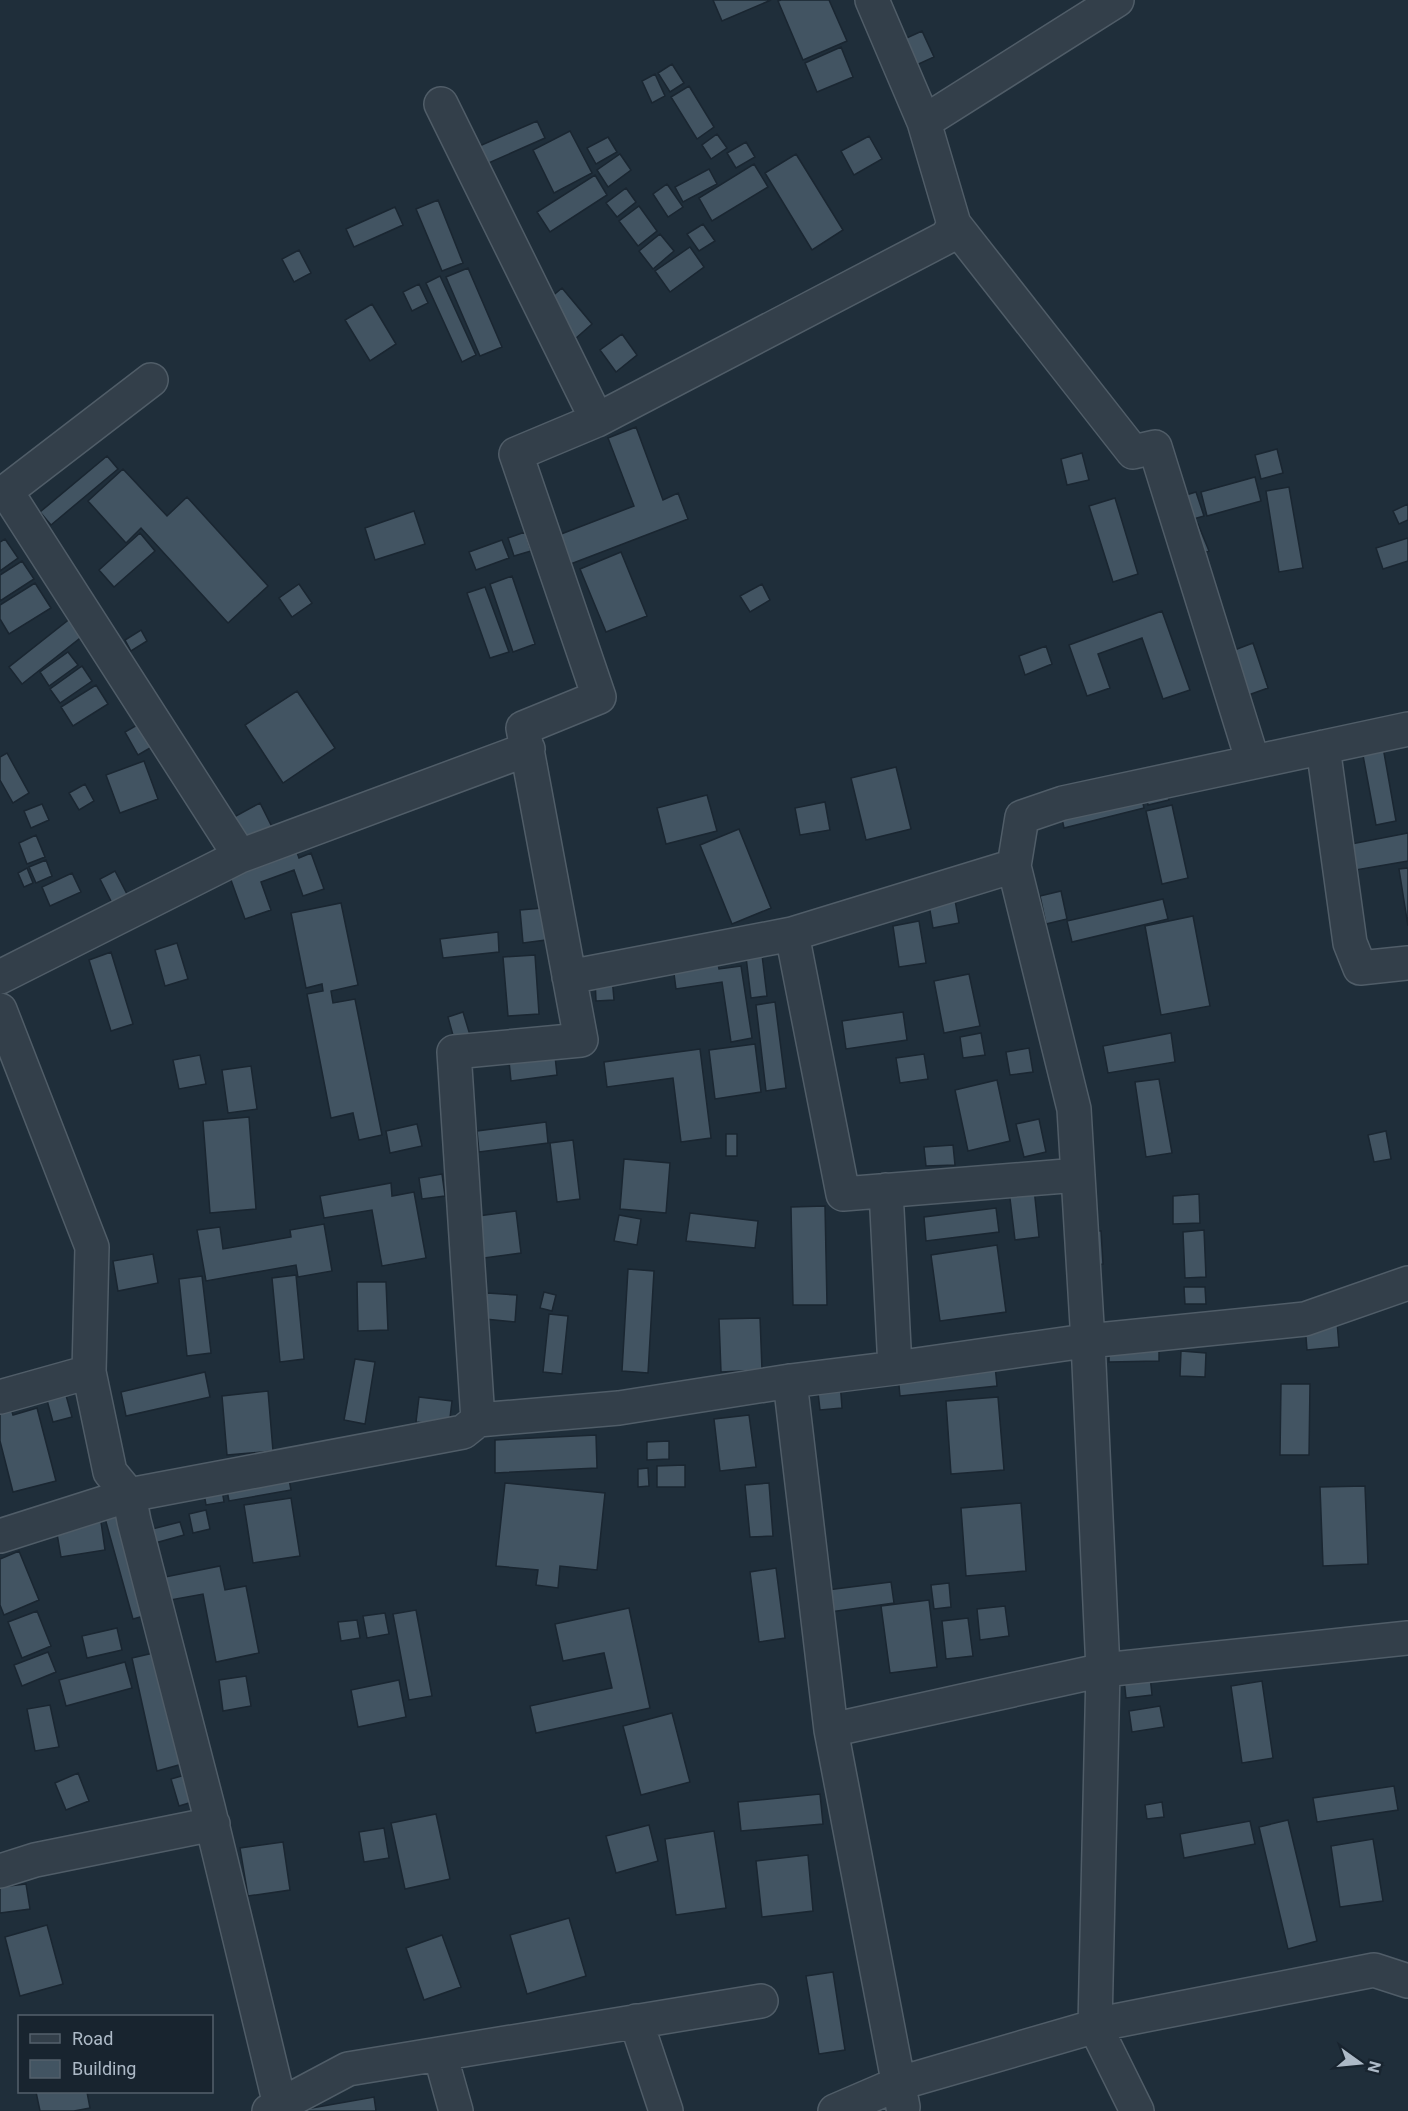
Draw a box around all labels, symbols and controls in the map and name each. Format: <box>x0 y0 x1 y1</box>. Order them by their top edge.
legend <box>18 2015 213 2093</box>
text: Road <box>72 2028 113 2049</box>
north arrow <box>1330 2033 1390 2093</box>
text: Building <box>72 2058 136 2079</box>
text: N <box>1363 2059 1385 2075</box>

